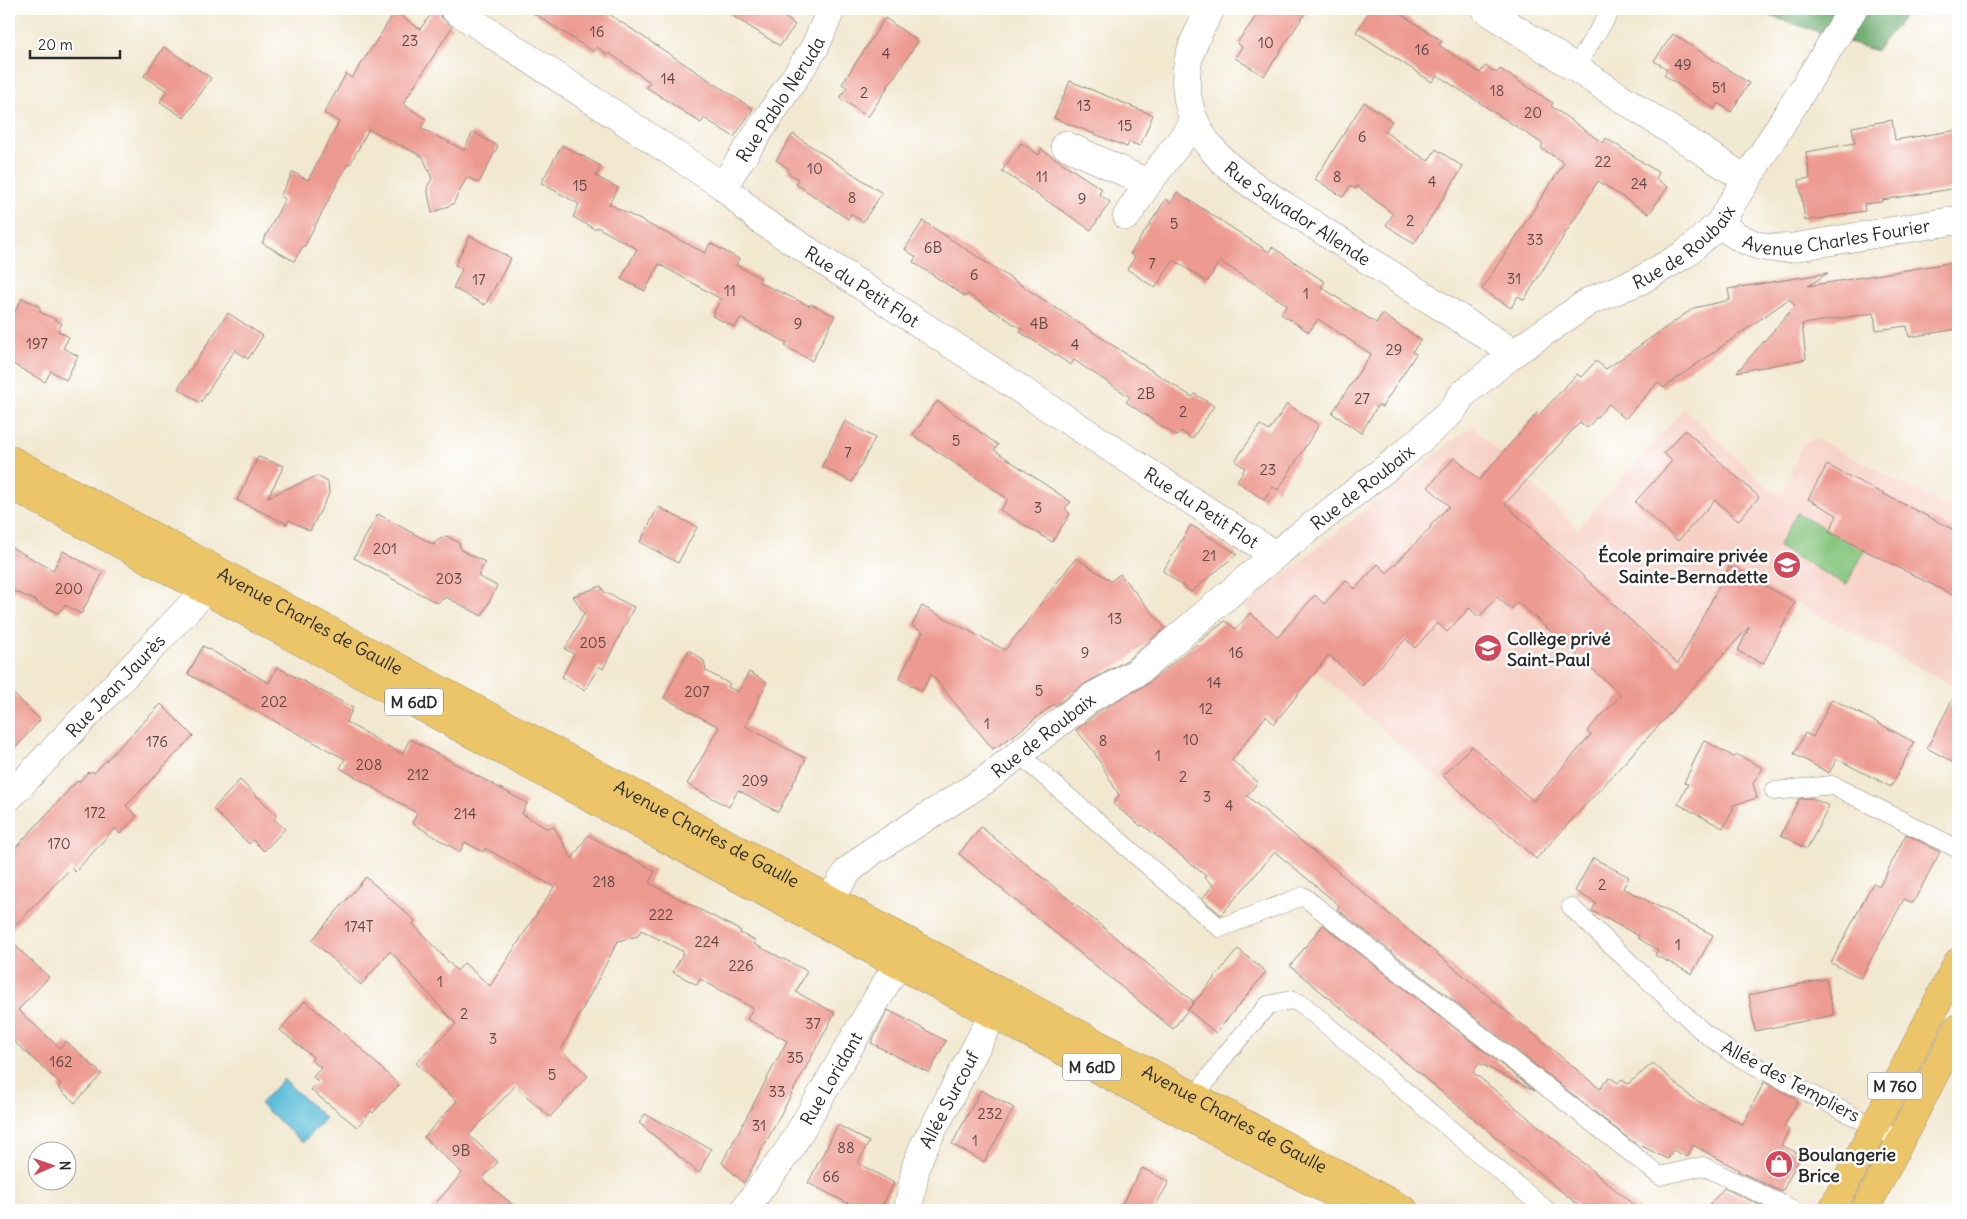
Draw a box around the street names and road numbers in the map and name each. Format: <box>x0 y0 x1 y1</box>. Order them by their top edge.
street label: Rue Pablo Neruda <box>731 33 830 166</box>
street label: Rue Salvador Allende <box>1220 156 1375 270</box>
street label: Rue de Roubaix <box>1629 200 1740 294</box>
street label: Avenue Charles Fourier <box>1739 213 1932 260</box>
street label: Rue du Petit Flot <box>801 241 924 332</box>
street label: Rue de Roubaix <box>1306 439 1419 535</box>
street label: Rue du Petit Flot <box>1140 462 1263 553</box>
street label: Avenue Charles de Gaulle <box>214 562 407 680</box>
street label: Rue Jean Jaurès <box>61 629 170 742</box>
street label: Rue de Roubaix <box>986 687 1100 783</box>
road number: M 6dD <box>385 689 443 716</box>
street label: Avenue Charles de Gaulle <box>610 774 804 892</box>
street label: Rue Loridant <box>795 1028 867 1129</box>
street label: Allée des Templiers <box>1718 1035 1864 1127</box>
street label: Allée Surcouf <box>914 1046 984 1152</box>
road number: M 6dD <box>1063 1054 1121 1080</box>
street label: Avenue Charles de Gaulle <box>1138 1059 1331 1178</box>
road number: M 760 <box>1868 1072 1922 1100</box>

